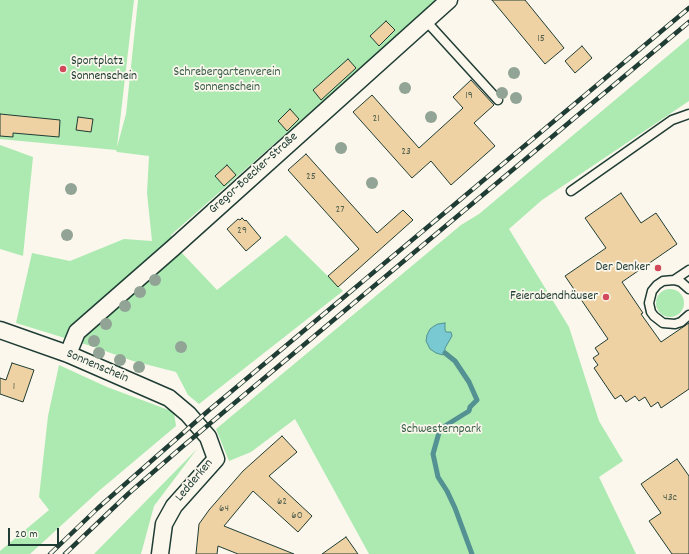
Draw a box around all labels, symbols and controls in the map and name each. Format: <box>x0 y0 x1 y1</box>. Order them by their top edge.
house number: 15 <box>537 32 545 46</box>
place label: Sportplatz Sonnenschein <box>71 54 137 85</box>
marker: Sportplatz Sonnenschein <box>58 64 68 74</box>
park label: Schrebergartenverein Sonnenschein <box>174 65 280 96</box>
house number: 19 <box>465 89 473 103</box>
house number: 21 <box>372 112 380 126</box>
street label: Gregor-Boecker-Straße <box>206 130 302 218</box>
house number: 23 <box>401 145 411 159</box>
house number: 25 <box>306 170 316 184</box>
house number: 27 <box>335 203 345 217</box>
house number: 29 <box>237 224 247 238</box>
place label: Der Denker <box>595 260 650 276</box>
marker: Der Denker <box>653 263 663 273</box>
place label: Feierabendhäuser <box>510 289 598 305</box>
marker: Feierabendhäuser <box>601 292 611 302</box>
street label: Sonnenschein <box>64 347 130 387</box>
house number: 1 <box>13 380 15 394</box>
park label: Schwesternpark <box>401 422 481 438</box>
street label: Ledderken <box>173 457 217 505</box>
house number: 43c <box>663 491 677 505</box>
house number: 62 <box>277 495 287 509</box>
house number: 64 <box>219 502 229 516</box>
house number: 60 <box>291 509 303 523</box>
scale bar <box>10 520 61 546</box>
text: 20 m <box>15 526 38 543</box>

